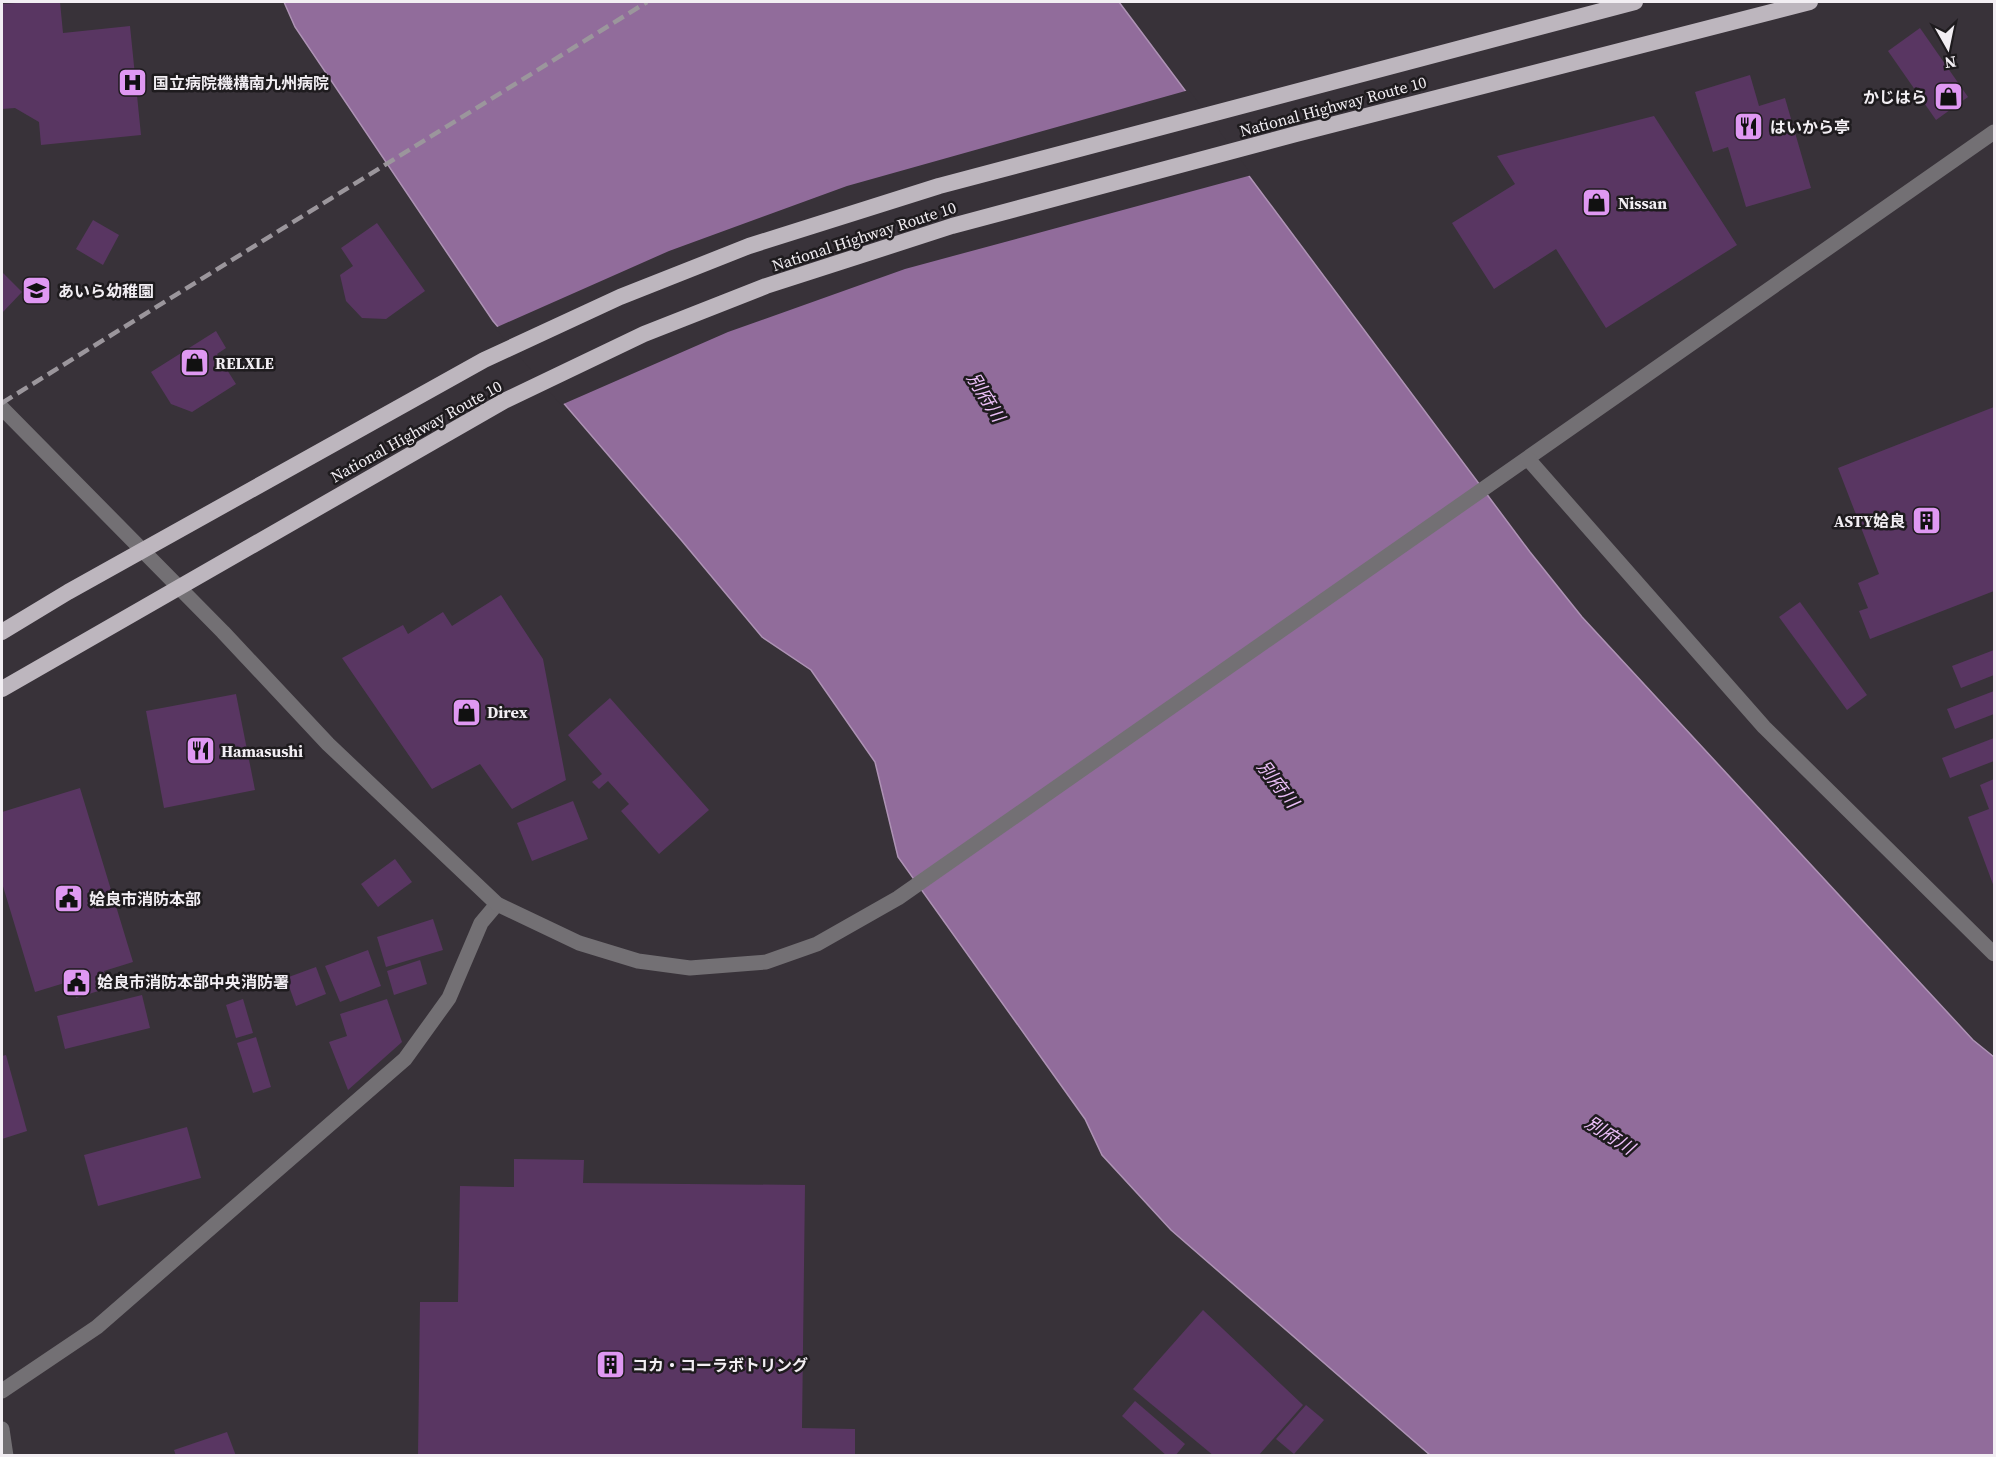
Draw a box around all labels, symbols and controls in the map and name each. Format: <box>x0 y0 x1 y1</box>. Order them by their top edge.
north arrow <box>1918 18 1978 78</box>
text: N <box>1943 51 1958 75</box>
hospital icon: 国立病院機構南九州病院 <box>116 67 148 99</box>
street label: National Highway Route 10 <box>1237 70 1429 142</box>
place label: 国立病院機構南九州病院 <box>153 72 329 94</box>
shop icon: かじはら <box>1932 81 1964 113</box>
place label: かじはら <box>1863 86 1927 108</box>
restaurant icon: はいから亭 <box>1733 111 1765 143</box>
place label: はいから亭 <box>1770 116 1850 138</box>
shop icon: Nissan <box>1581 187 1613 219</box>
place label: Nissan <box>1618 192 1667 214</box>
street label: National Highway Route 10 <box>769 196 959 276</box>
school or university icon: あいら幼稚園 <box>21 275 53 307</box>
place label: あいら幼稚園 <box>58 280 154 302</box>
shop icon: RELXLE <box>178 347 210 379</box>
place label: RELXLE <box>215 352 274 374</box>
water label: 別府川 <box>961 367 1012 428</box>
street label: National Highway Route 10 <box>326 375 506 487</box>
building icon: ASTY姶良 <box>1910 505 1942 537</box>
place label: ASTY姶良 <box>1834 510 1905 532</box>
shop icon: Direx <box>450 696 482 728</box>
place label: Direx <box>487 701 528 723</box>
restaurant icon: Hamasushi <box>184 735 216 767</box>
place label: Hamasushi <box>221 740 303 762</box>
water label: 別府川 <box>1252 755 1306 815</box>
public building icon: 姶良市消防本部 <box>52 883 84 915</box>
place label: 姶良市消防本部 <box>89 888 201 910</box>
public building icon: 姶良市消防本部中央消防署 <box>60 966 92 998</box>
place label: 姶良市消防本部中央消防署 <box>97 971 289 993</box>
water label: 別府川 <box>1581 1110 1641 1161</box>
building icon: コカ・コーラボトリング <box>595 1349 627 1381</box>
place label: コカ・コーラボトリング <box>632 1354 808 1376</box>

